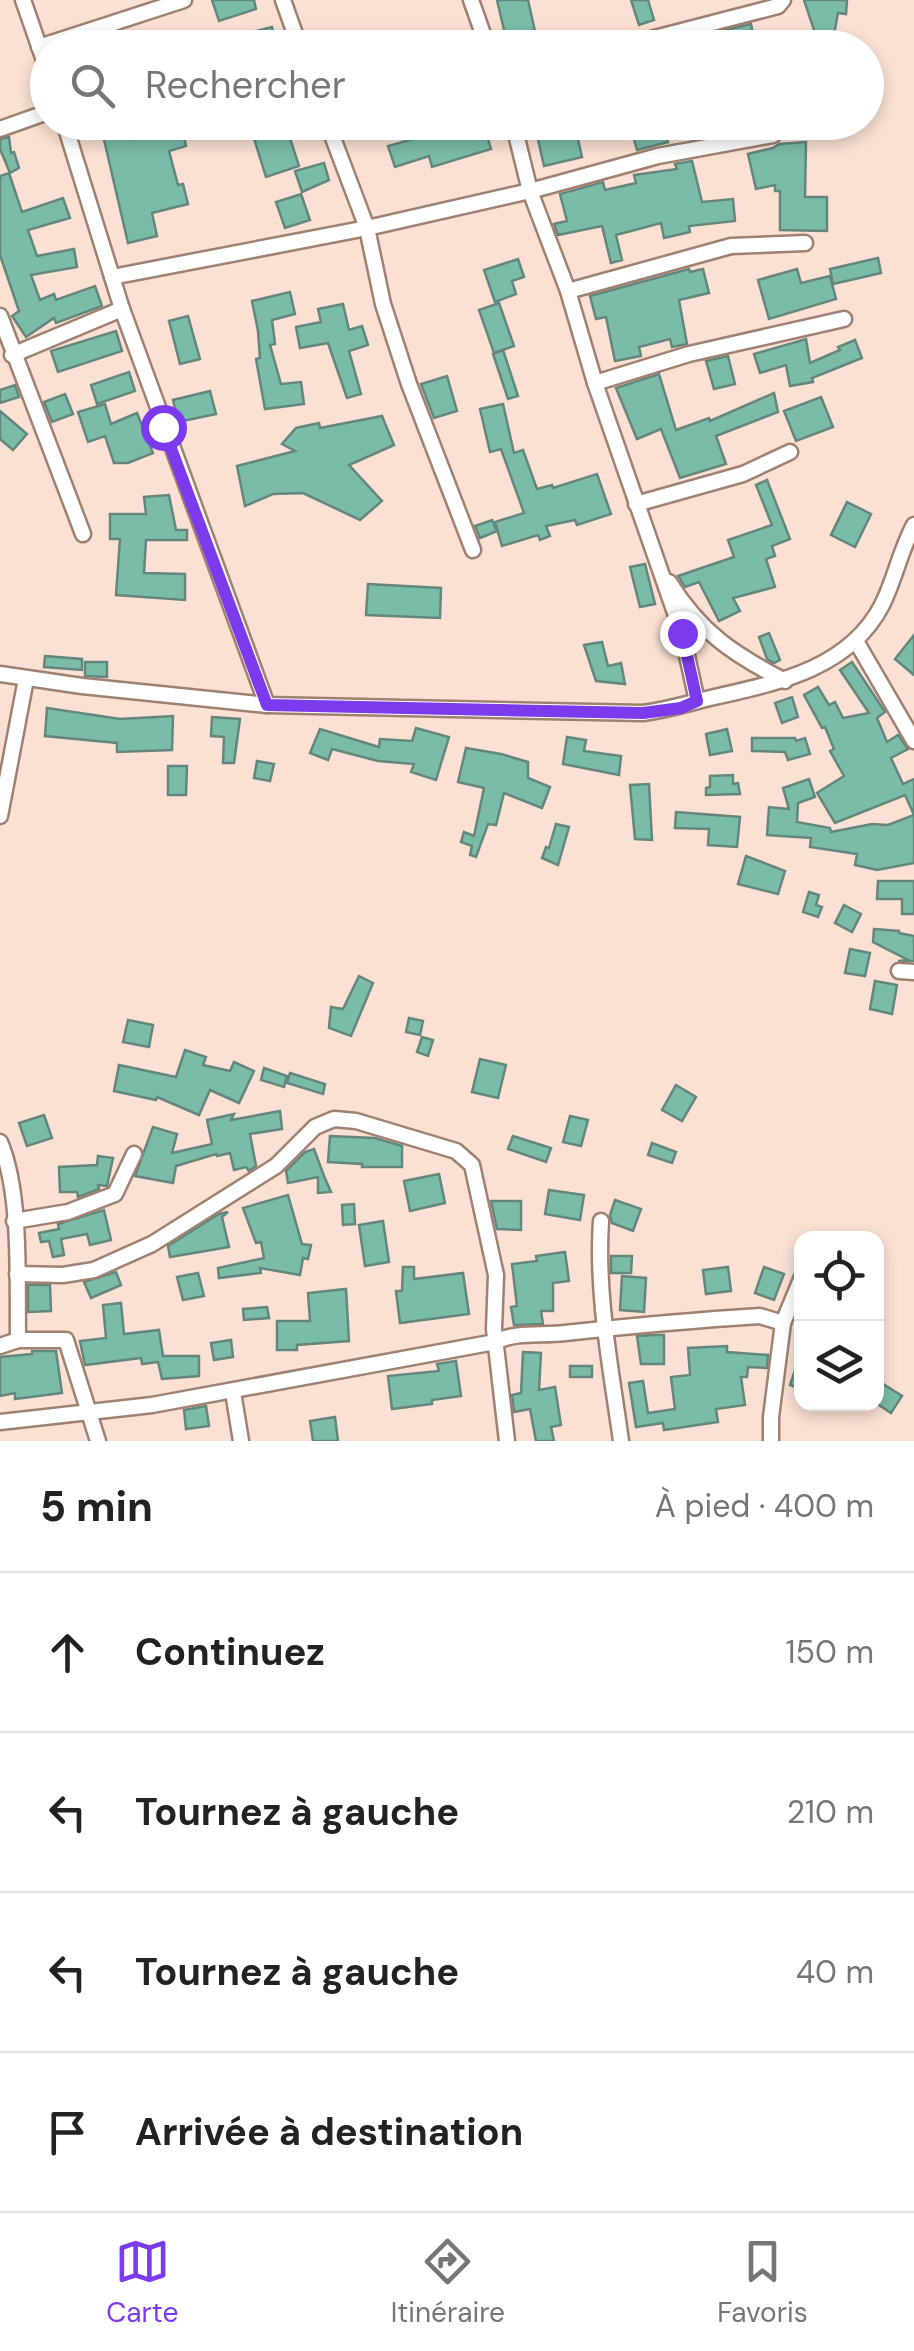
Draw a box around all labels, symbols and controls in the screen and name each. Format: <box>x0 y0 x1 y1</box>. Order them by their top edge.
search box <box>30 30 884 140</box>
icon: search <box>65 58 120 113</box>
text: Rechercher <box>145 60 346 110</box>
route start <box>141 405 187 451</box>
route end <box>660 611 706 657</box>
map controls <box>794 1231 884 1411</box>
button: locate <box>794 1231 884 1321</box>
button: layers <box>794 1321 884 1411</box>
text: 5 min <box>40 1479 153 1534</box>
text: À pied · 400 m <box>655 1485 874 1527</box>
icon: ahead <box>40 1625 95 1680</box>
text: Continuez <box>135 1627 325 1677</box>
text: 150 m <box>786 1631 874 1673</box>
icon: left <box>40 1785 95 1840</box>
text: Tournez à gauche <box>135 1787 459 1837</box>
text: 210 m <box>787 1791 874 1833</box>
icon: left <box>40 1945 95 2000</box>
text: Tournez à gauche <box>135 1947 459 1997</box>
text: 40 m <box>796 1951 874 1993</box>
icon: arrive <box>40 2105 95 2160</box>
text: Arrivée à destination <box>135 2107 523 2157</box>
tab: Carte <box>106 2234 178 2331</box>
tab: Itinéraire <box>391 2234 505 2331</box>
tab: Favoris <box>717 2234 808 2331</box>

